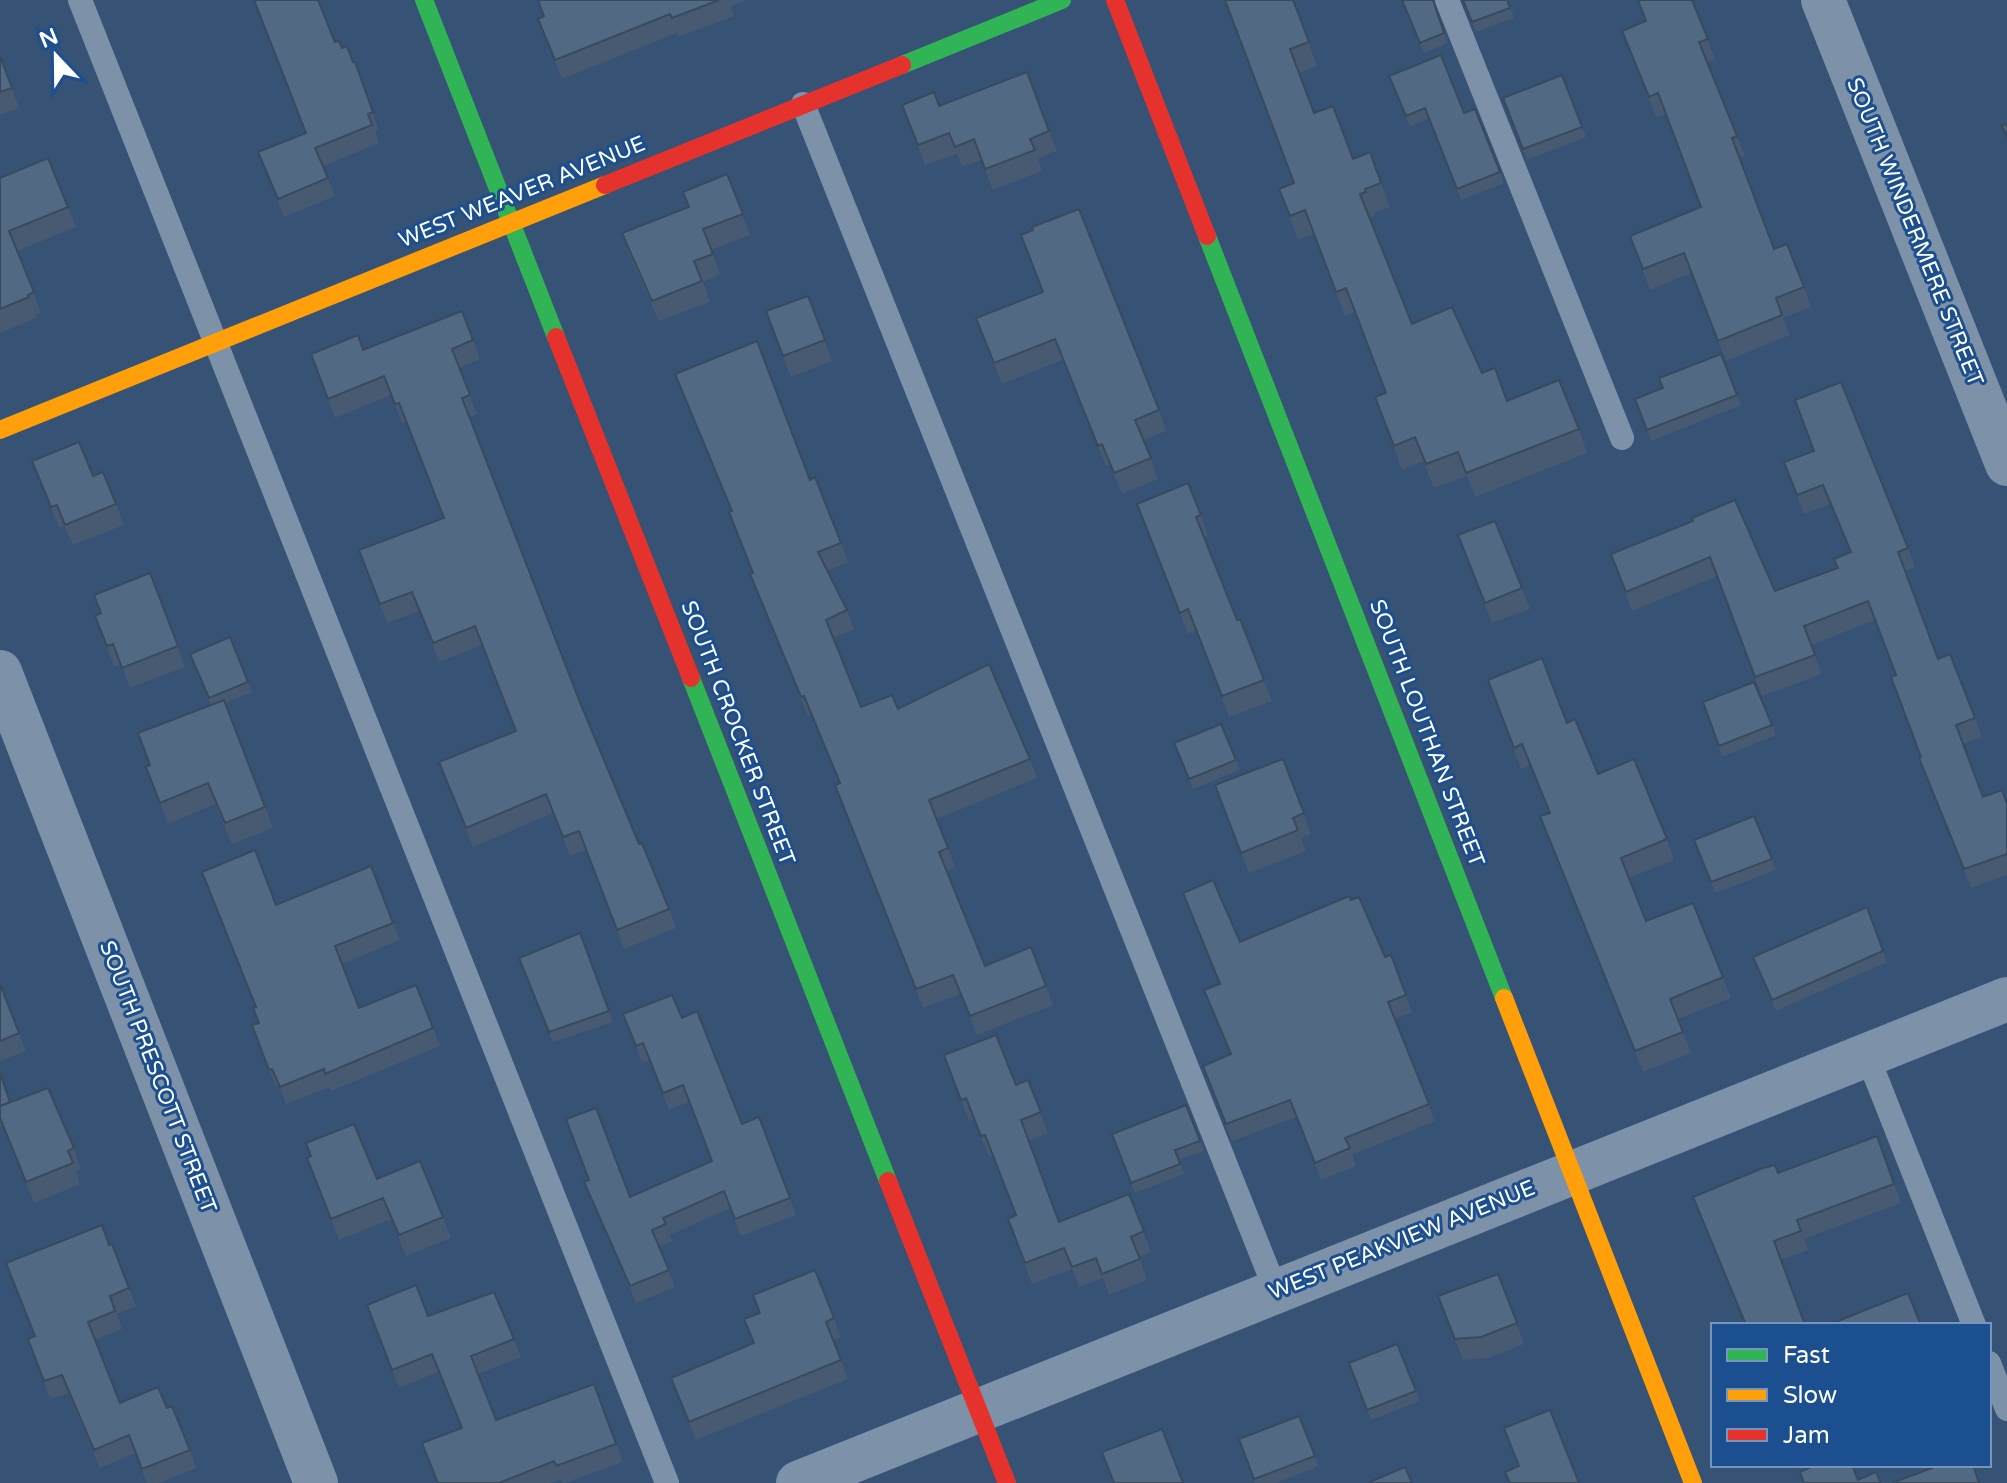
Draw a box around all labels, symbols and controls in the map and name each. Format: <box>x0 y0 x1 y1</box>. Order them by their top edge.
north arrow <box>16 16 96 96</box>
text: N <box>36 23 62 54</box>
street label: SOUTH WINDERMERE STREET <box>1841 74 1989 391</box>
street label: WEST WEAVER AVENUE <box>395 131 649 253</box>
street label: SOUTH LOUTHAN STREET <box>1364 596 1490 871</box>
street label: SOUTH CROCKER STREET <box>675 597 801 870</box>
street label: SOUTH PRESCOTT STREET <box>94 937 222 1217</box>
street label: WEST PEAKVIEW AVENUE <box>1265 1175 1539 1305</box>
legend <box>1711 1323 1991 1467</box>
text: Fast <box>1783 1341 1830 1370</box>
text: Slow <box>1783 1381 1837 1410</box>
text: Jam <box>1783 1421 1830 1450</box>

